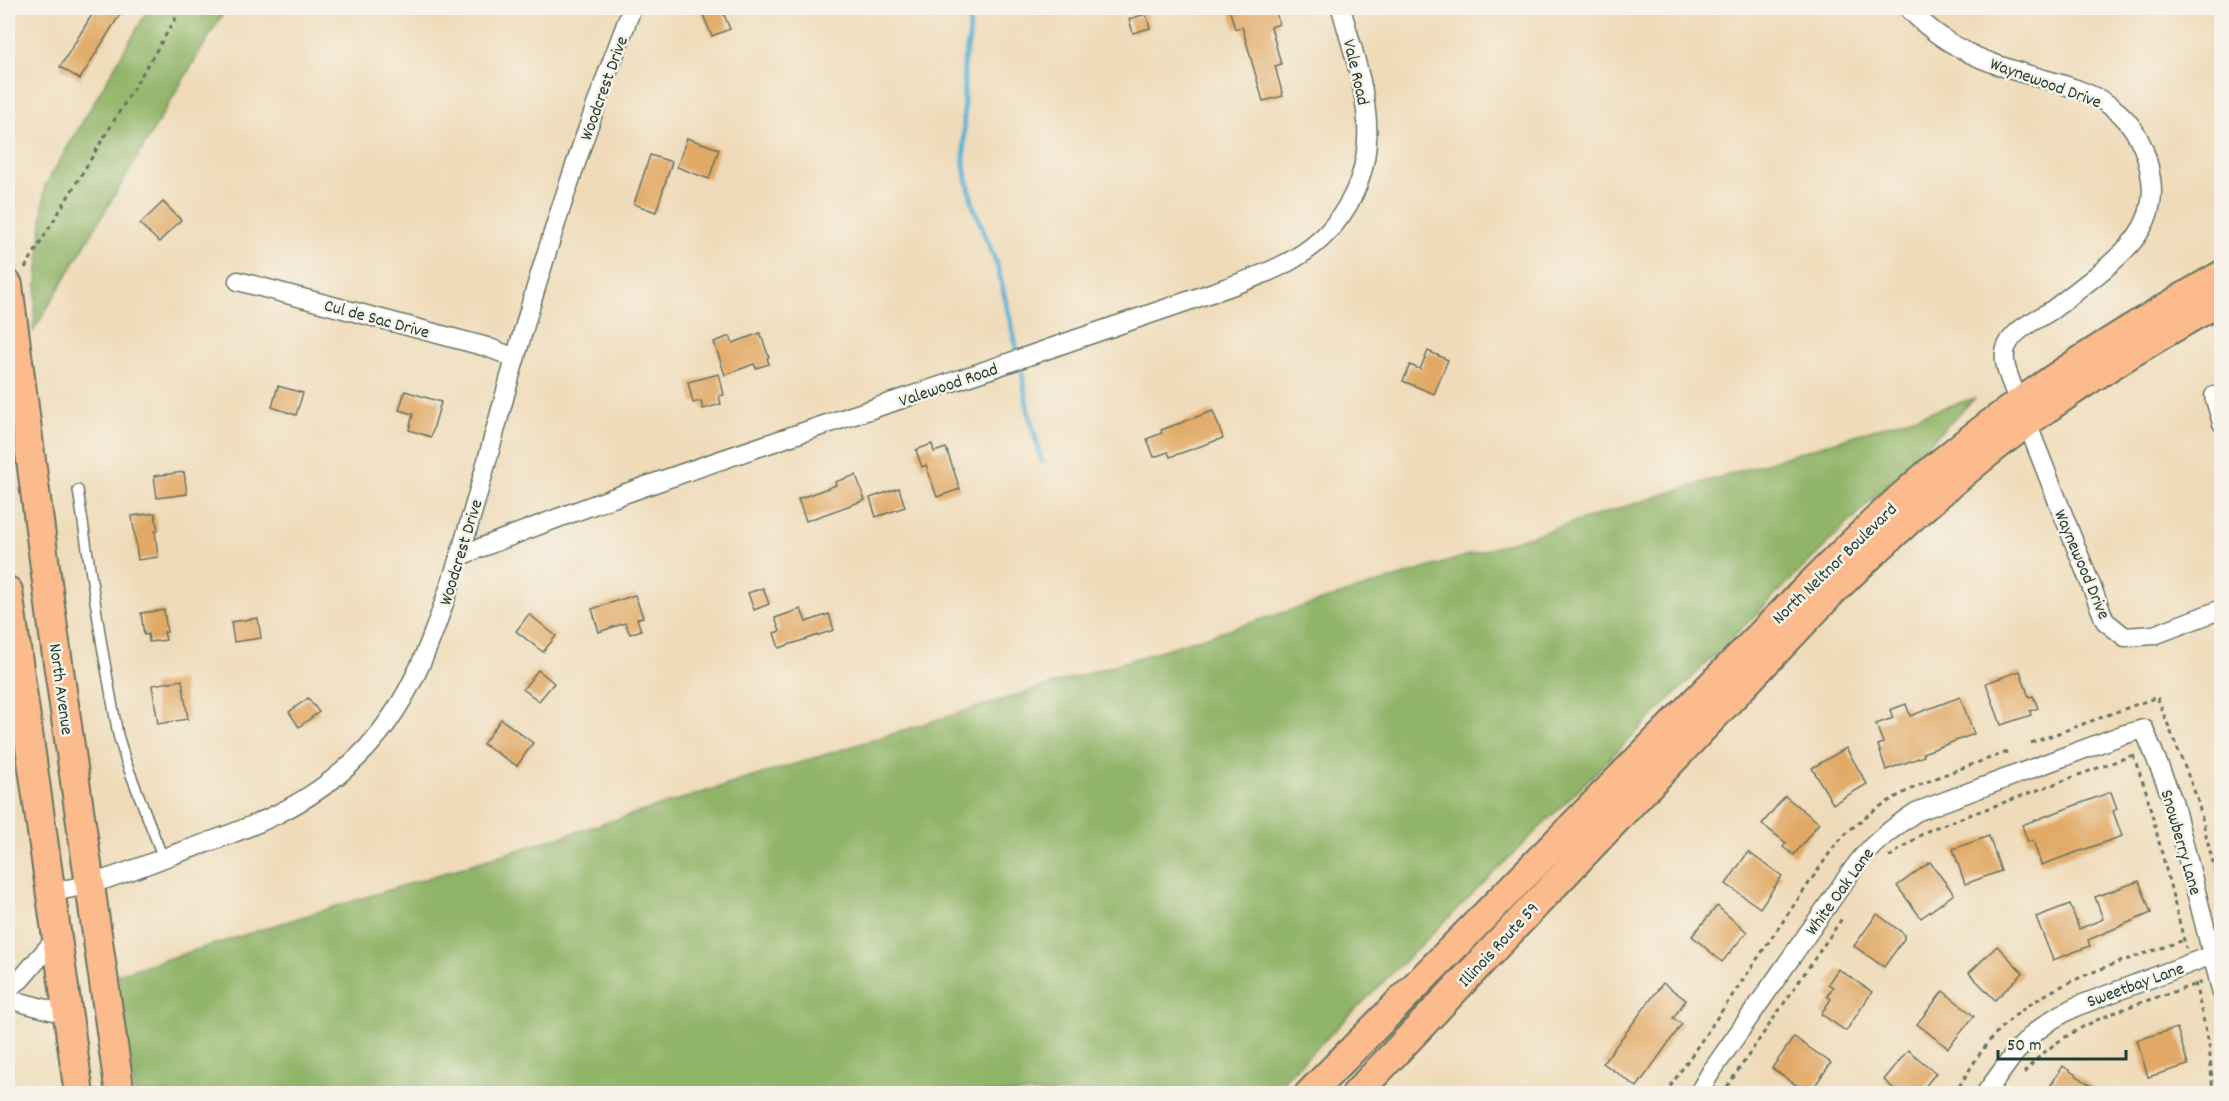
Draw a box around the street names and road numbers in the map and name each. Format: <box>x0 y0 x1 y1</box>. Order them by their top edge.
street label: Woodcrest Drive <box>575 33 636 145</box>
street label: Vale Road <box>1335 37 1374 108</box>
street label: Waynewood Drive <box>1986 53 2105 116</box>
street label: Cul de Sac Drive <box>321 294 432 346</box>
street label: Valewood Road <box>896 358 1002 415</box>
street label: Woodcrest Drive <box>434 497 490 609</box>
street label: North Neltnor Boulevard <box>1768 498 1904 631</box>
street label: Waynewood Drive <box>2046 506 2115 624</box>
street label: North Avenue <box>41 642 78 737</box>
street label: Snowberry Lane <box>2153 787 2207 898</box>
street label: White Oak Lane <box>1801 843 1881 941</box>
street label: Illinois Route 59 <box>1454 897 1546 994</box>
street label: Sweetbay Lane <box>2084 957 2188 1015</box>

